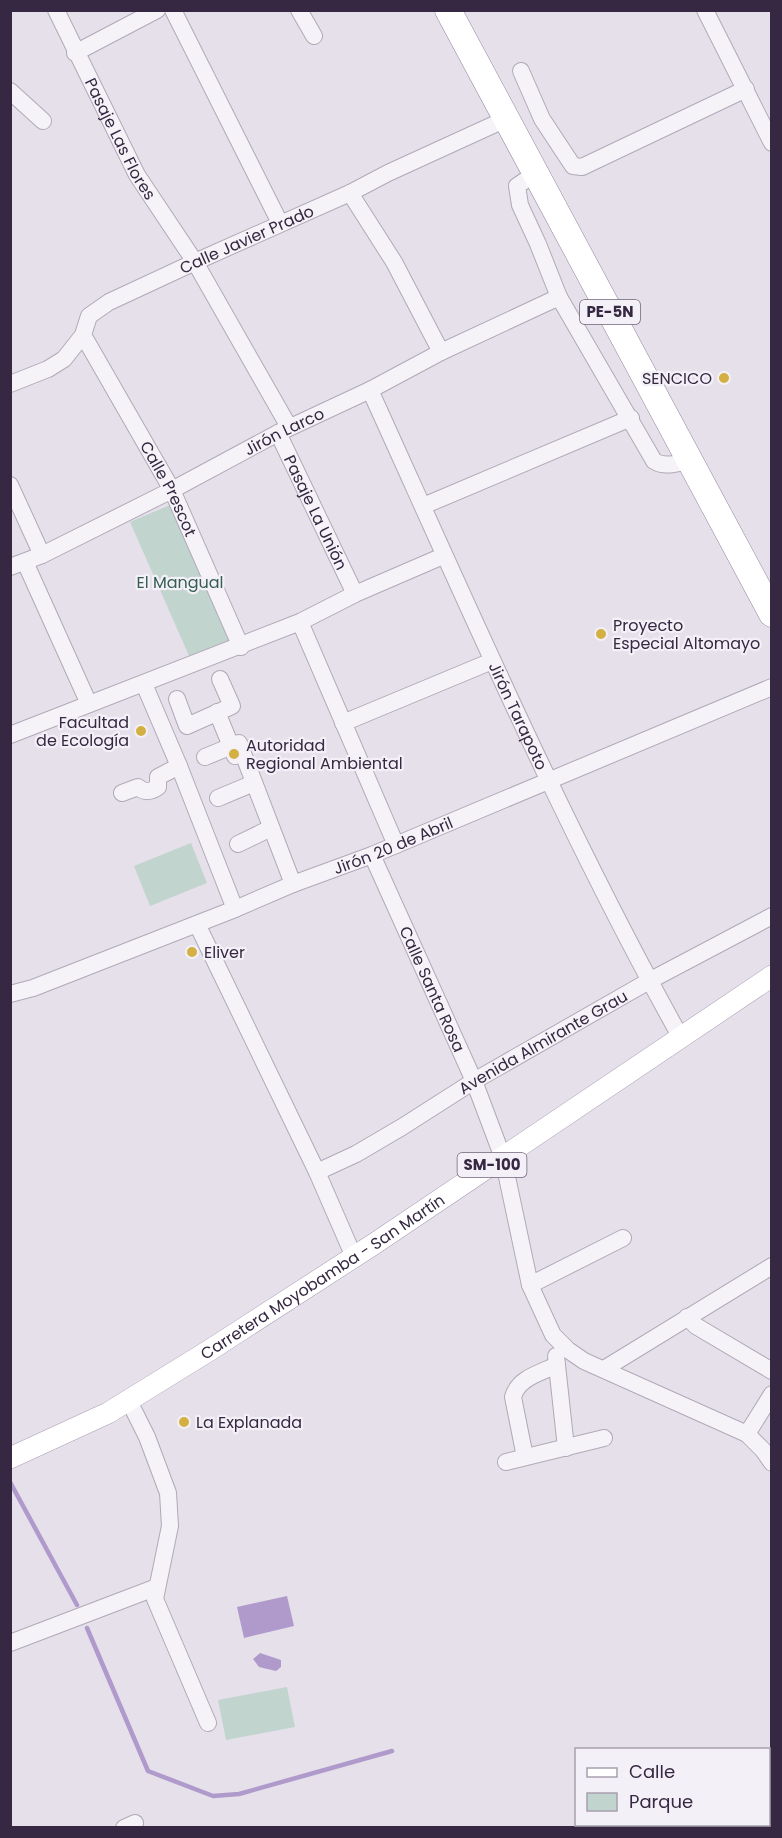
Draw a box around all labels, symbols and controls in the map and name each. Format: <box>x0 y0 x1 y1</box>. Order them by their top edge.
street label: Pasaje Las Flores <box>79 74 161 204</box>
street label: Calle Javier Prado <box>176 200 318 280</box>
road number: PE-5N <box>580 300 640 324</box>
place label: SENCICO <box>642 367 712 390</box>
marker: SENCICO <box>717 371 731 385</box>
street label: Jirón Larco <box>240 402 328 461</box>
street label: Calle Prescot <box>134 437 202 540</box>
street label: Pasaje La Unión <box>278 451 353 574</box>
park label: El Mangual <box>136 571 224 594</box>
place label: Proyecto Especial Altomayo <box>613 614 760 655</box>
marker: Proyecto Especial Altomayo <box>594 627 608 641</box>
street label: Jirón Tarapoto <box>483 658 553 774</box>
place label: Facultad de Ecología <box>36 711 129 752</box>
marker: Facultad de Ecología <box>134 724 148 738</box>
place label: Autoridad Regional Ambiental <box>246 734 403 775</box>
marker: Autoridad Regional Ambiental <box>227 747 241 761</box>
street label: Jirón 20 de Abril <box>330 811 457 880</box>
street label: Calle Santa Rosa <box>394 923 470 1056</box>
place label: Eliver <box>204 941 245 964</box>
marker: Eliver <box>185 945 199 959</box>
street label: Avenida Almirante Grau <box>454 985 632 1100</box>
road number: SM-100 <box>458 1153 526 1177</box>
street label: Carretera Moyobamba - San Martín <box>196 1189 449 1365</box>
place label: La Explanada <box>196 1411 302 1434</box>
marker: La Explanada <box>177 1415 191 1429</box>
legend <box>575 1748 770 1826</box>
text: Calle <box>629 1759 675 1784</box>
text: Parque <box>629 1789 693 1814</box>

